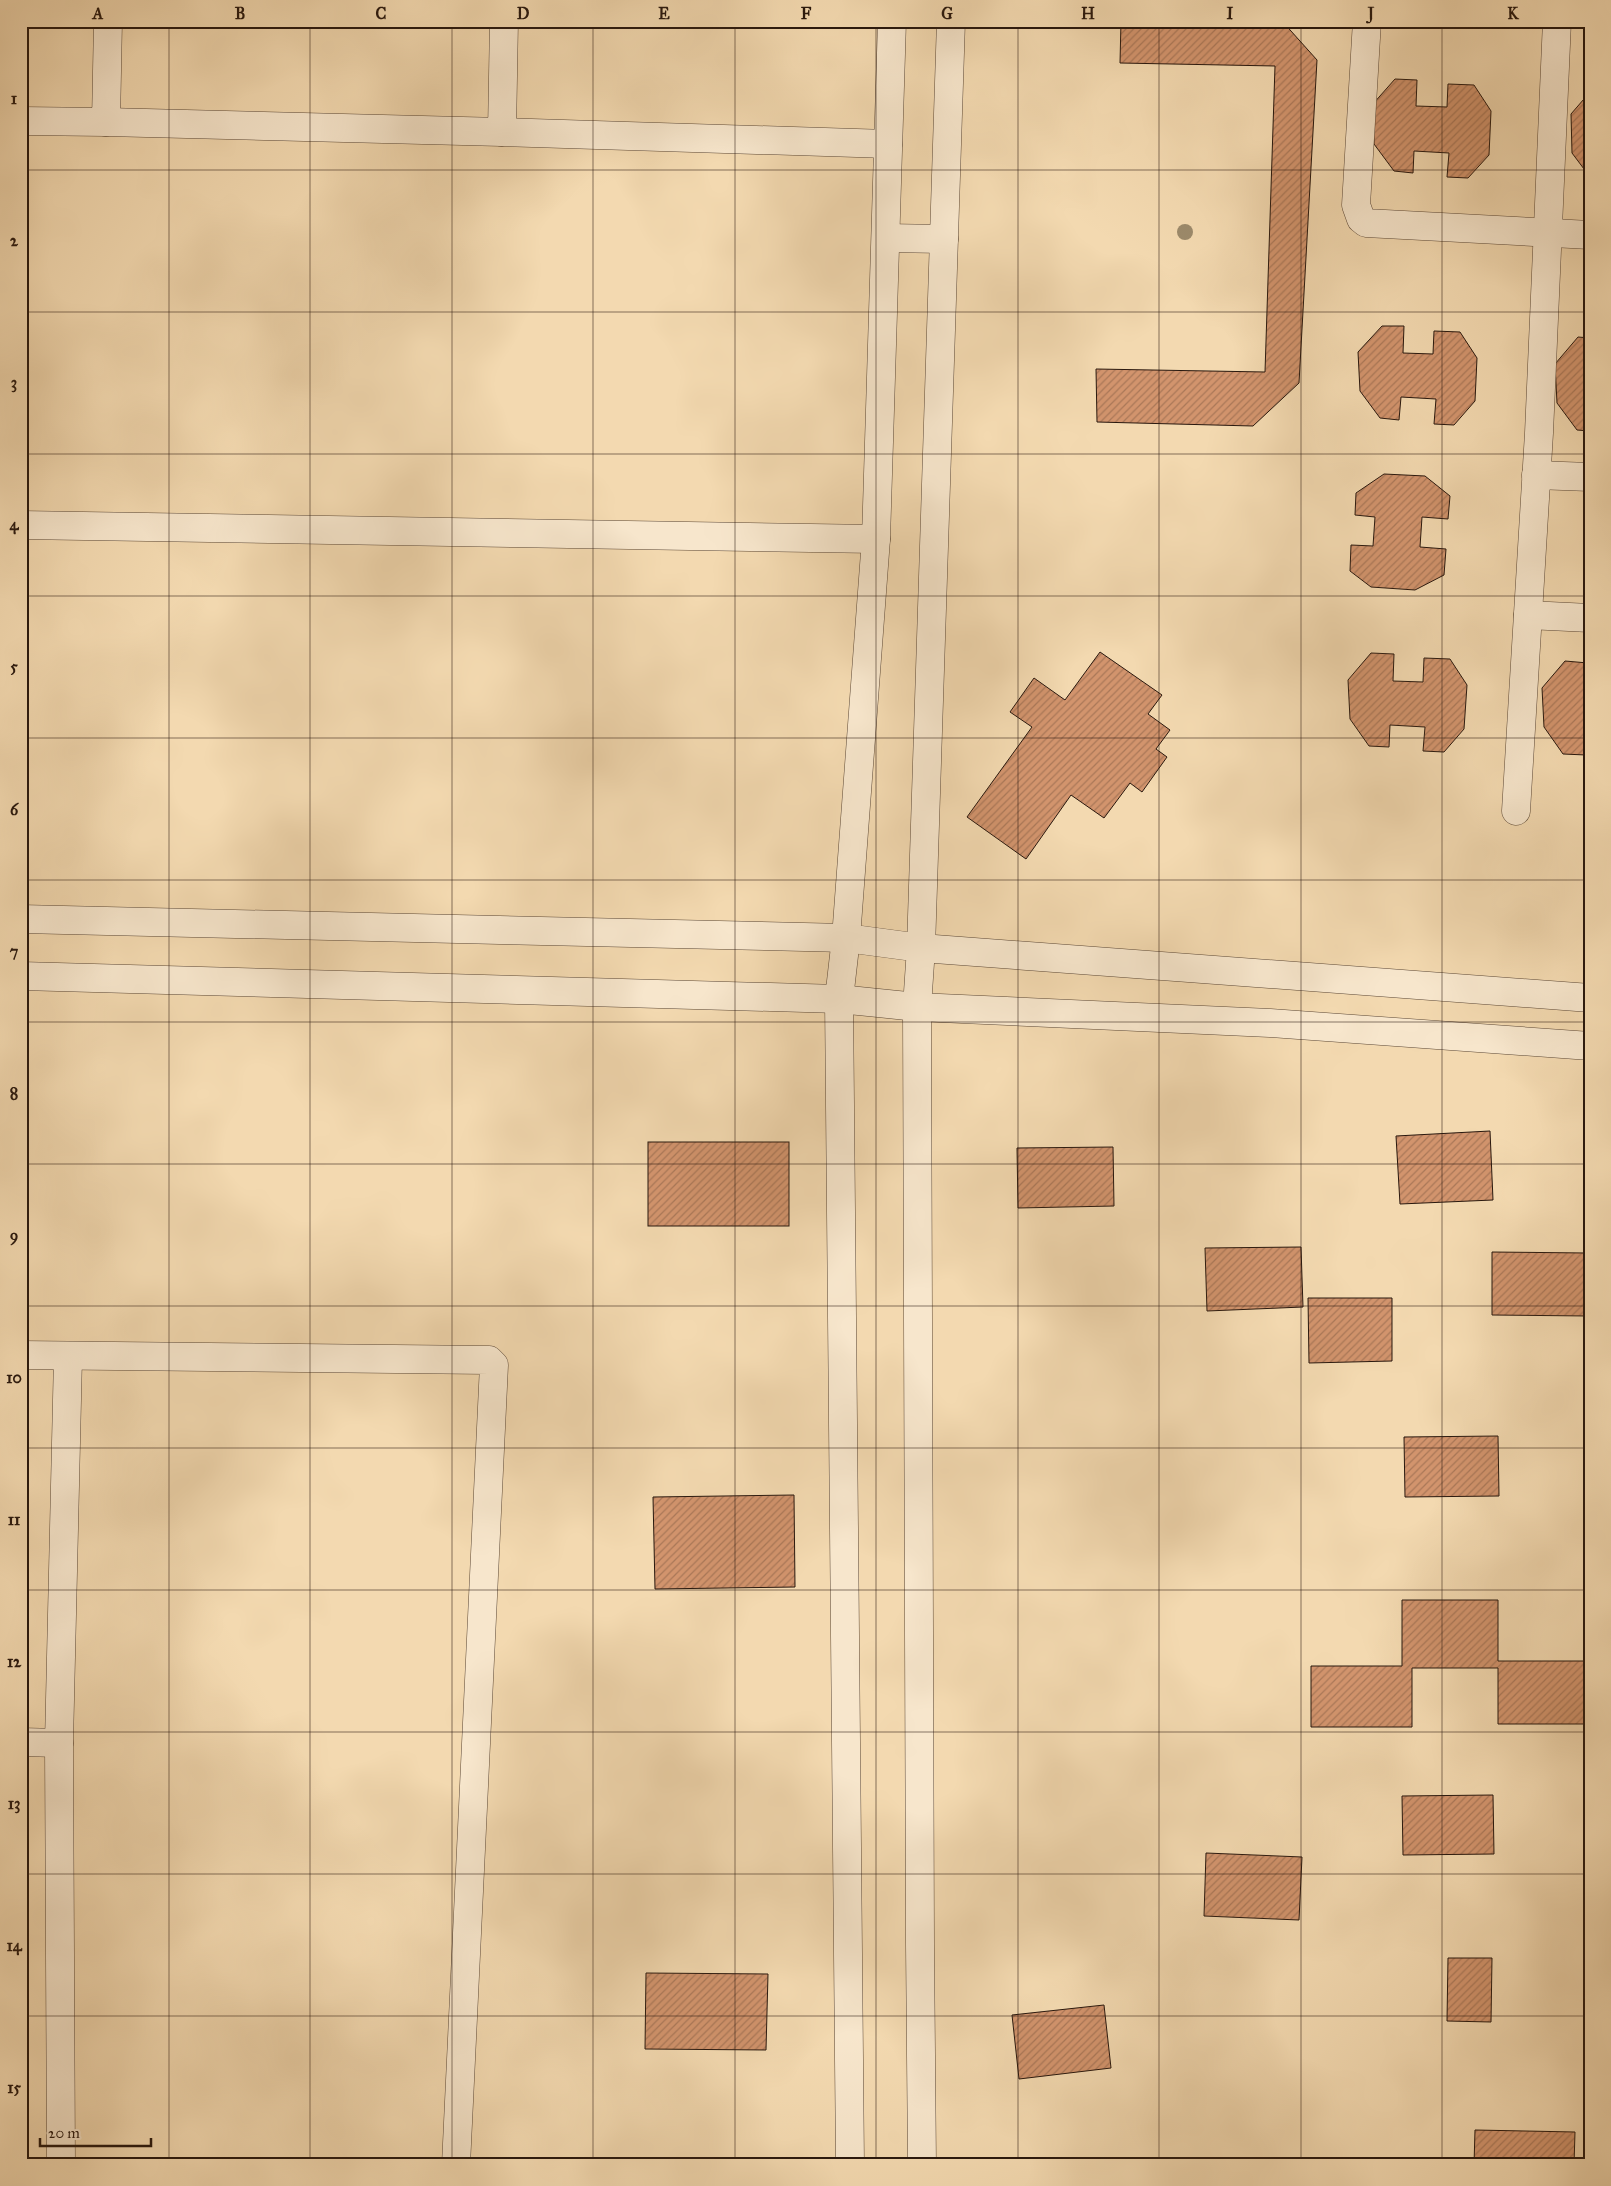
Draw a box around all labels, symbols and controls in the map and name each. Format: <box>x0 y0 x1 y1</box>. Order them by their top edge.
text: A <box>92 4 104 23</box>
text: B <box>235 4 245 23</box>
text: C <box>376 4 387 23</box>
text: D <box>517 4 530 23</box>
text: E <box>658 4 670 23</box>
text: F <box>801 4 812 23</box>
text: G <box>941 4 953 23</box>
text: H <box>1081 4 1095 23</box>
text: I <box>1227 4 1234 23</box>
text: J <box>1366 4 1375 24</box>
text: K <box>1507 4 1519 23</box>
text: 1 <box>11 89 18 108</box>
text: 2 <box>10 231 19 250</box>
text: 3 <box>11 373 17 393</box>
text: 4 <box>10 515 20 535</box>
text: 5 <box>10 657 18 676</box>
text: 6 <box>10 800 19 819</box>
text: 7 <box>10 942 19 961</box>
text: 8 <box>10 1084 18 1103</box>
text: 9 <box>10 1226 18 1246</box>
text: 10 <box>6 1368 22 1387</box>
text: 11 <box>8 1510 21 1529</box>
text: 12 <box>7 1652 22 1671</box>
text: 13 <box>8 1794 20 1814</box>
text: 14 <box>6 1936 23 1956</box>
text: 15 <box>7 2078 21 2097</box>
scale bar <box>40 2116 151 2148</box>
text: 20 m <box>48 2124 80 2142</box>

